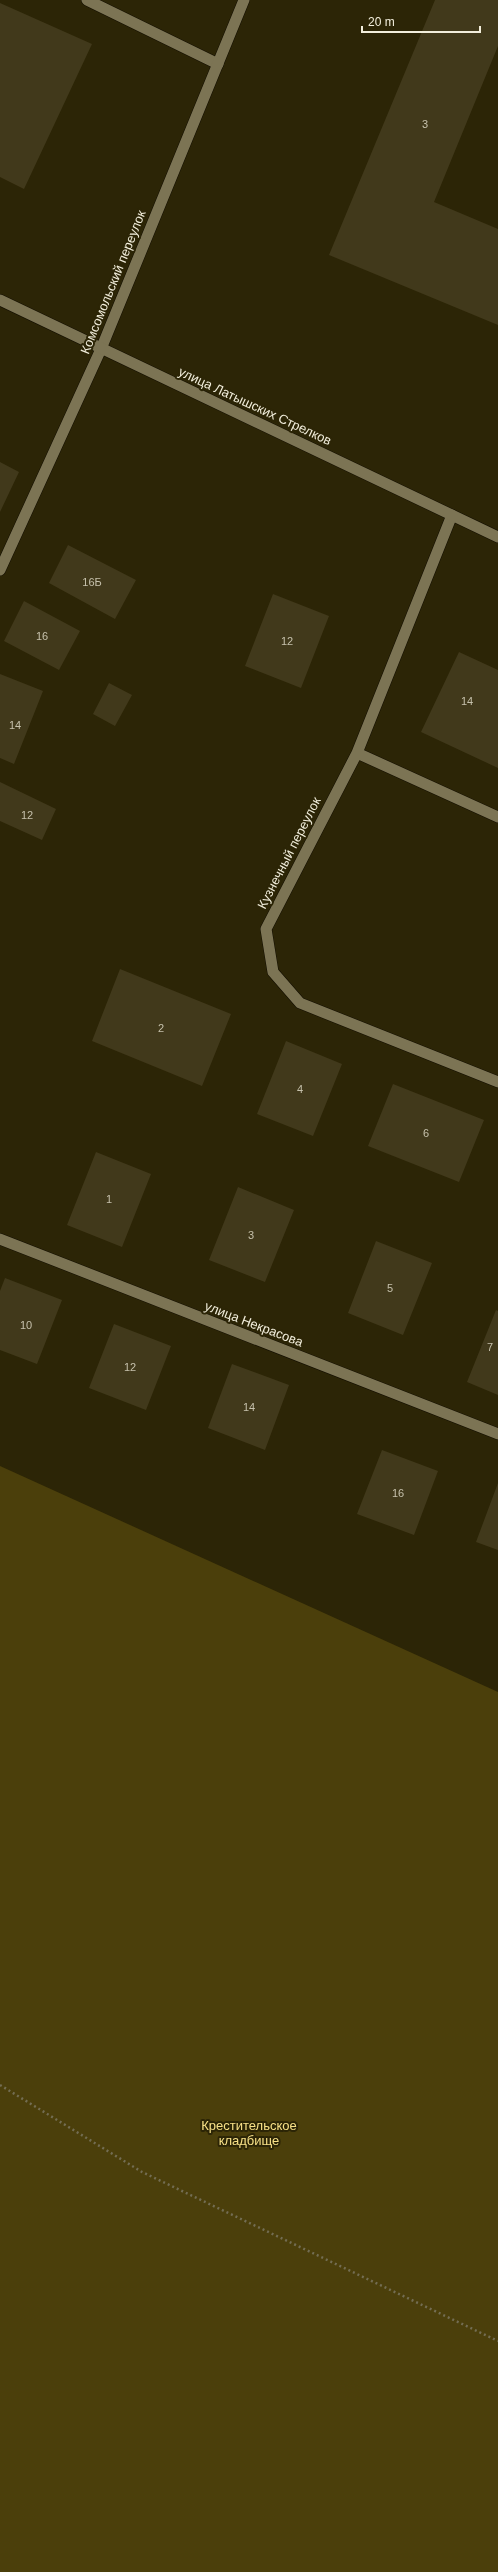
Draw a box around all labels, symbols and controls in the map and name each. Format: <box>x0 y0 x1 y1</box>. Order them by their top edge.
scale bar <box>362 8 480 34</box>
text: 20 m <box>368 15 395 29</box>
house number: 3 <box>422 118 428 130</box>
street label: Комсомольский переулок <box>77 208 149 356</box>
street label: улица Латышских Стрелков <box>176 364 334 448</box>
house number: 16Б <box>82 576 102 588</box>
house number: 16 <box>36 630 48 642</box>
house number: 12 <box>281 635 293 647</box>
house number: 14 <box>461 695 473 707</box>
house number: 14 <box>9 719 21 731</box>
street label: Кузнечный переулок <box>254 794 324 911</box>
house number: 12 <box>21 809 33 821</box>
house number: 2 <box>158 1022 164 1034</box>
house number: 4 <box>297 1083 303 1095</box>
house number: 6 <box>423 1127 429 1139</box>
house number: 1 <box>106 1193 112 1205</box>
house number: 3 <box>248 1229 254 1241</box>
house number: 5 <box>387 1282 393 1294</box>
street label: улица Некрасова <box>203 1298 306 1350</box>
house number: 10 <box>20 1319 32 1331</box>
house number: 7 <box>487 1341 493 1353</box>
house number: 12 <box>124 1361 136 1373</box>
house number: 14 <box>243 1401 255 1413</box>
house number: 16 <box>392 1487 404 1499</box>
park label: Крестительское кладбище <box>201 2118 297 2148</box>

